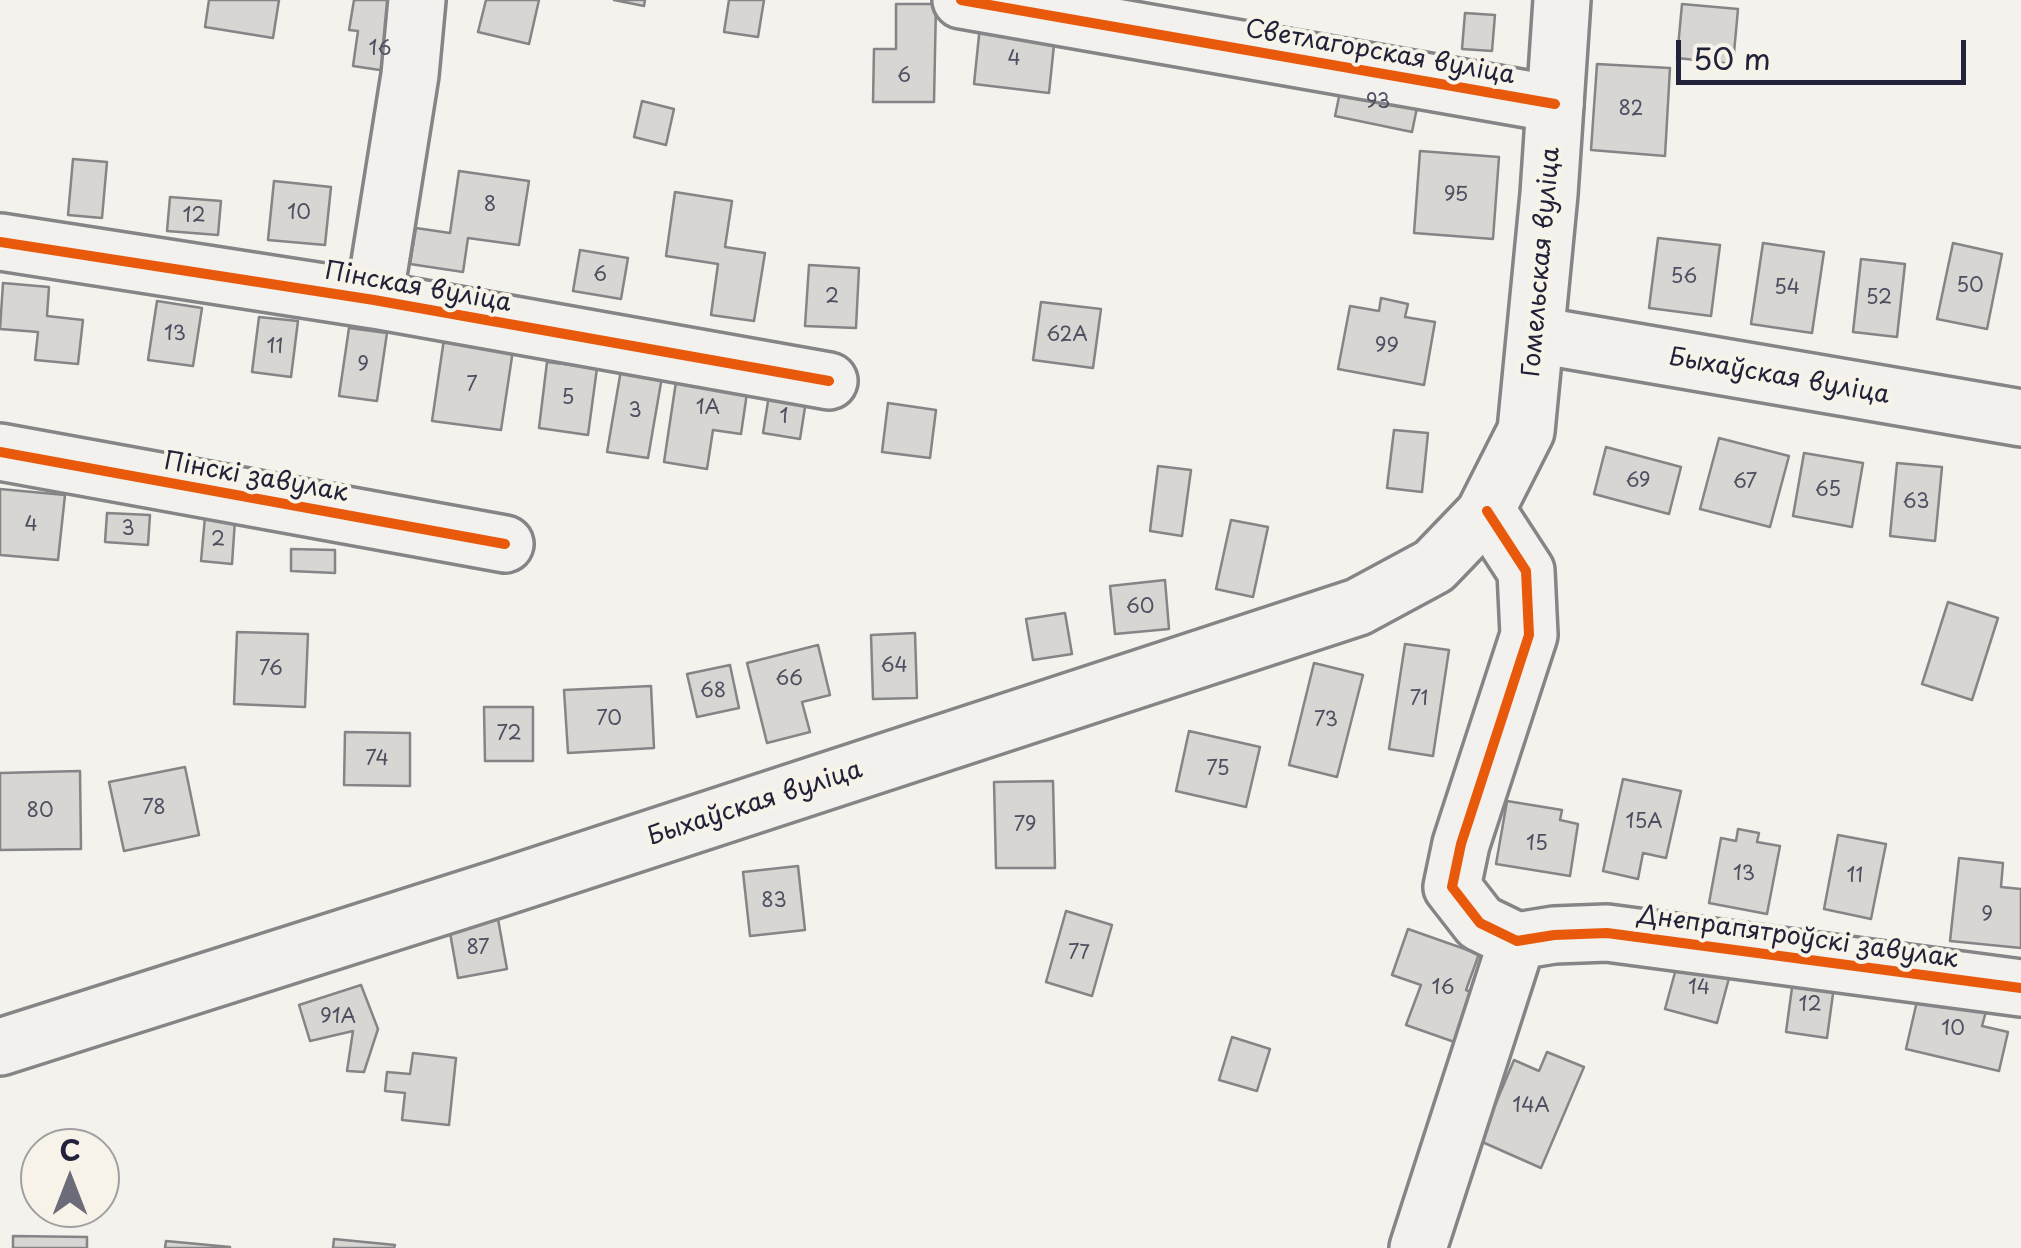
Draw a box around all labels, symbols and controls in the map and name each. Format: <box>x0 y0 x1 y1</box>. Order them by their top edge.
street label: Светлагорская вуліца <box>1243 15 1517 91</box>
scale bar <box>1681 20 1971 82</box>
text: 50 m <box>1693 35 1771 80</box>
house number: 16 <box>369 37 391 61</box>
house number: 4 <box>1007 47 1021 71</box>
house number: 6 <box>897 64 911 88</box>
house number: 93 <box>1366 90 1390 114</box>
house number: 82 <box>1619 97 1643 121</box>
street label: Гомельская вуліца <box>1517 146 1567 378</box>
house number: 95 <box>1444 183 1468 207</box>
house number: 8 <box>484 193 496 217</box>
house number: 10 <box>287 201 311 225</box>
house number: 12 <box>182 204 206 228</box>
street label: Пінская вуліца <box>322 257 514 319</box>
house number: 6 <box>593 263 607 287</box>
house number: 56 <box>1671 265 1697 289</box>
house number: 50 <box>1956 274 1984 298</box>
house number: 54 <box>1774 276 1800 300</box>
house number: 2 <box>825 285 839 309</box>
house number: 52 <box>1866 286 1892 310</box>
house number: 13 <box>164 322 186 346</box>
house number: 62А <box>1046 323 1088 347</box>
house number: 99 <box>1375 334 1399 358</box>
house number: 11 <box>267 335 283 359</box>
street label: Быхаўская вуліца <box>1666 343 1892 411</box>
house number: 9 <box>357 353 369 377</box>
house number: 7 <box>466 373 478 397</box>
house number: 5 <box>562 386 574 410</box>
house number: 1А <box>696 396 720 420</box>
house number: 3 <box>628 399 642 423</box>
house number: 1 <box>780 405 788 429</box>
street label: Пінскі завулак <box>162 447 350 509</box>
house number: 69 <box>1625 469 1651 493</box>
house number: 67 <box>1733 470 1757 494</box>
house number: 65 <box>1815 478 1841 502</box>
house number: 63 <box>1903 490 1929 514</box>
house number: 4 <box>24 513 38 537</box>
house number: 3 <box>121 517 135 541</box>
house number: 2 <box>211 528 225 552</box>
house number: 60 <box>1126 595 1154 619</box>
house number: 64 <box>880 654 908 678</box>
house number: 76 <box>259 657 283 681</box>
house number: 66 <box>775 667 803 691</box>
house number: 68 <box>700 679 726 703</box>
house number: 71 <box>1410 687 1428 711</box>
house number: 70 <box>596 707 622 731</box>
house number: 73 <box>1314 708 1338 732</box>
house number: 72 <box>496 722 522 746</box>
house number: 74 <box>365 747 389 771</box>
street label: Быхаўская вуліца <box>644 755 866 853</box>
house number: 75 <box>1206 757 1230 781</box>
house number: 78 <box>142 796 166 820</box>
house number: 80 <box>26 799 54 823</box>
house number: 15А <box>1625 810 1663 834</box>
house number: 79 <box>1014 813 1036 837</box>
house number: 15 <box>1526 832 1548 856</box>
house number: 13 <box>1733 862 1755 886</box>
house number: 11 <box>1847 864 1863 888</box>
house number: 83 <box>761 889 787 913</box>
street label: Днепрапятроўскі завулак <box>1636 901 1960 975</box>
house number: 9 <box>1981 903 1993 927</box>
house number: 87 <box>467 936 489 960</box>
house number: 77 <box>1068 941 1090 965</box>
house number: 16 <box>1432 976 1454 1000</box>
house number: 14 <box>1688 976 1710 1000</box>
house number: 12 <box>1798 993 1822 1017</box>
house number: 91А <box>320 1005 356 1029</box>
house number: 10 <box>1941 1017 1965 1041</box>
house number: 14А <box>1512 1094 1550 1118</box>
north arrow <box>20 1128 120 1228</box>
text: С <box>59 1128 81 1171</box>

